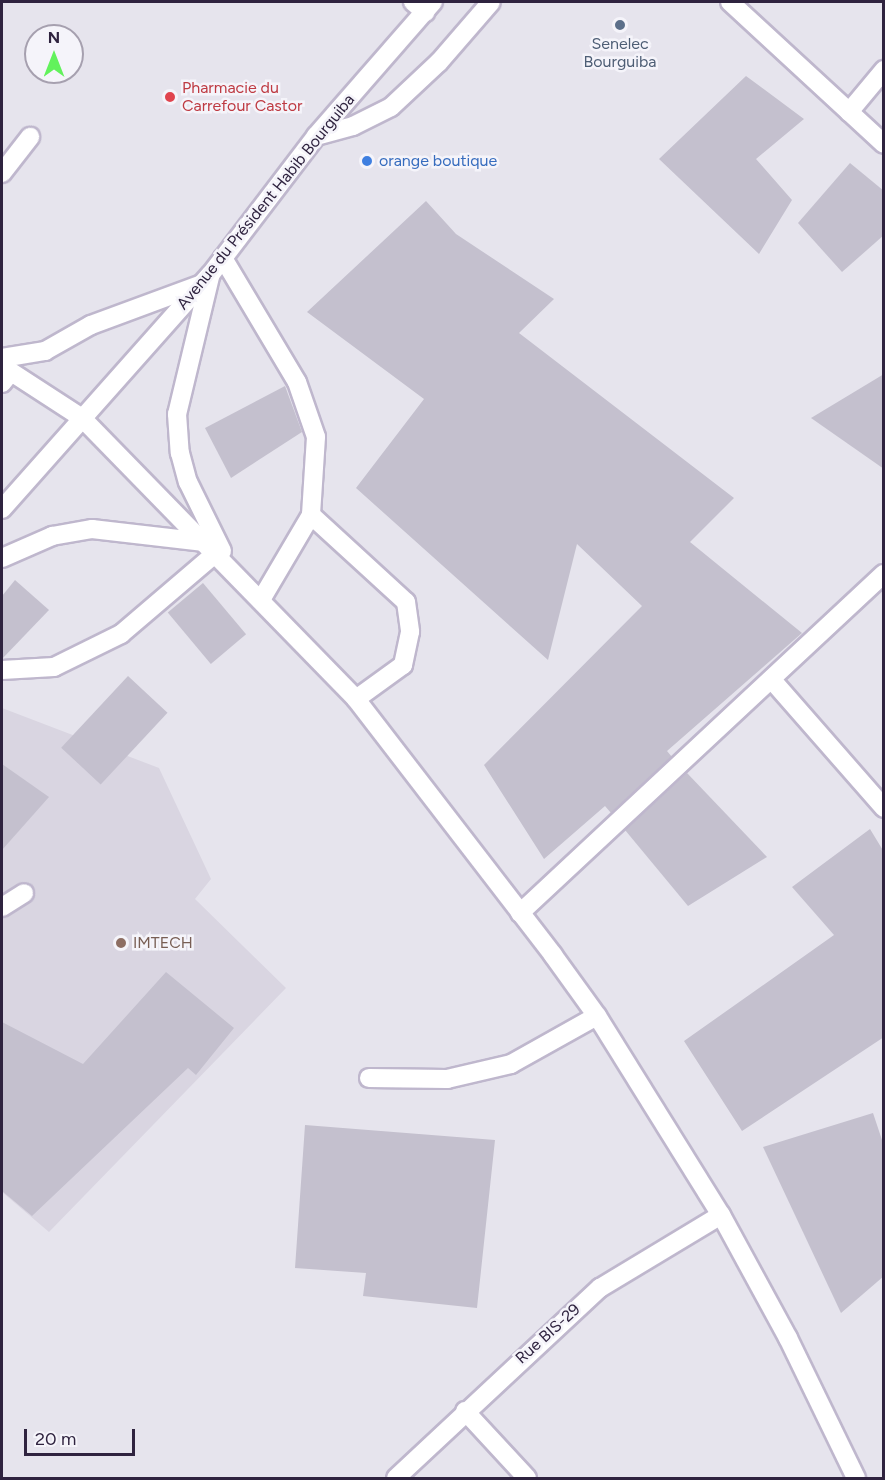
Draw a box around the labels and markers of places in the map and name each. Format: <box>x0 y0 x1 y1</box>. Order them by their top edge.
marker: Senelec Bourguiba <box>613 18 627 32</box>
place label: Senelec Bourguiba <box>584 34 656 72</box>
place label: Pharmacie du Carrefour Castor <box>182 78 303 116</box>
marker: Pharmacie du Carrefour Castor <box>163 90 177 104</box>
place label: orange boutique <box>379 151 497 171</box>
marker: orange boutique <box>360 154 374 168</box>
place label: IMTECH <box>133 933 193 953</box>
marker: IMTECH <box>114 936 128 950</box>

